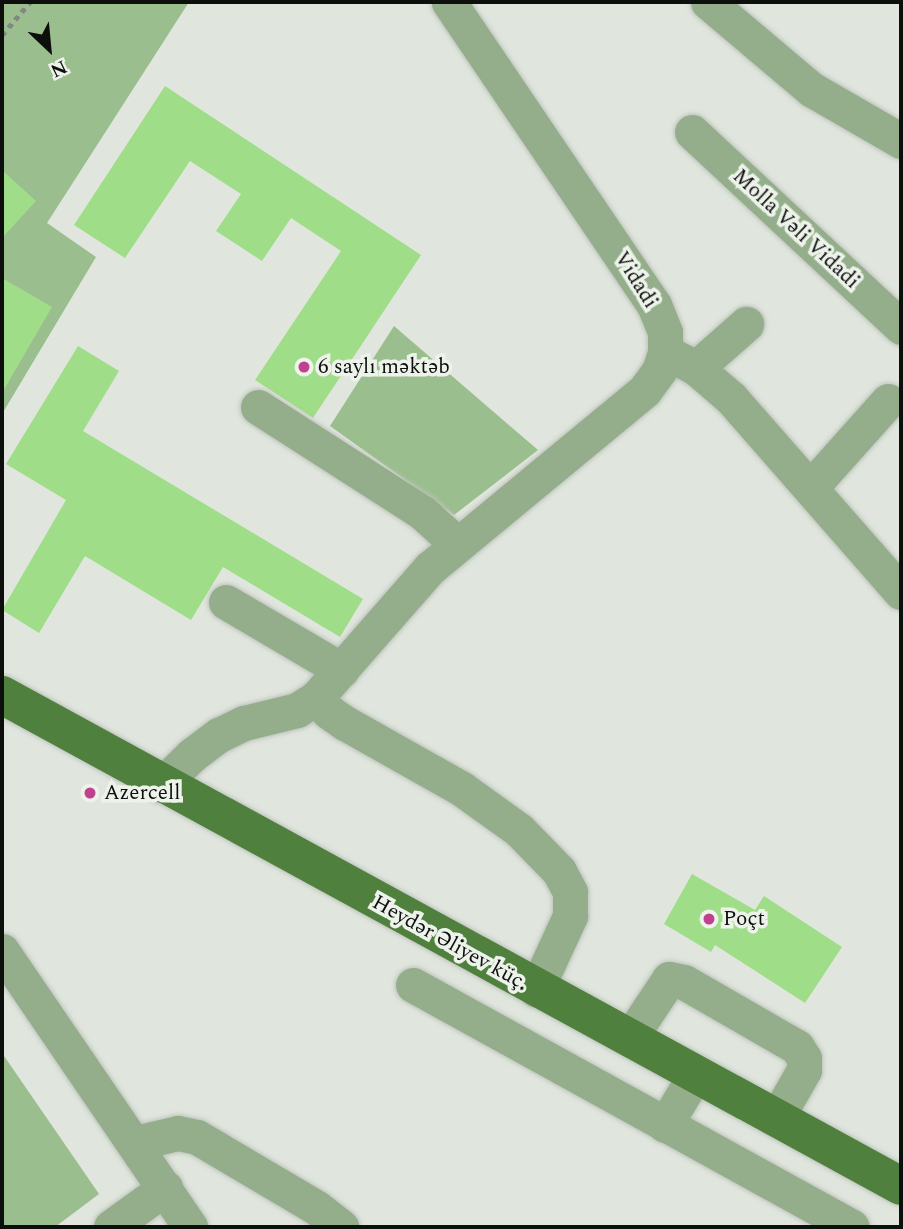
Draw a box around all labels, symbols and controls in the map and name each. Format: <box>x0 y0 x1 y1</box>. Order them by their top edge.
north arrow <box>14 14 84 84</box>
text: N <box>45 52 72 85</box>
street label: Molla Vəli Vidadi <box>727 164 865 294</box>
street label: Vidadi <box>609 247 663 313</box>
place label: 6 saylı məktəb <box>318 354 450 380</box>
marker: 6 saylı məktəb <box>296 359 312 375</box>
place label: Azercell <box>104 780 180 806</box>
marker: Azercell <box>82 785 98 801</box>
street label: Heydər Əliyev küç. <box>368 890 532 996</box>
place label: Poçt <box>723 906 765 932</box>
marker: Poçt <box>701 911 717 927</box>

